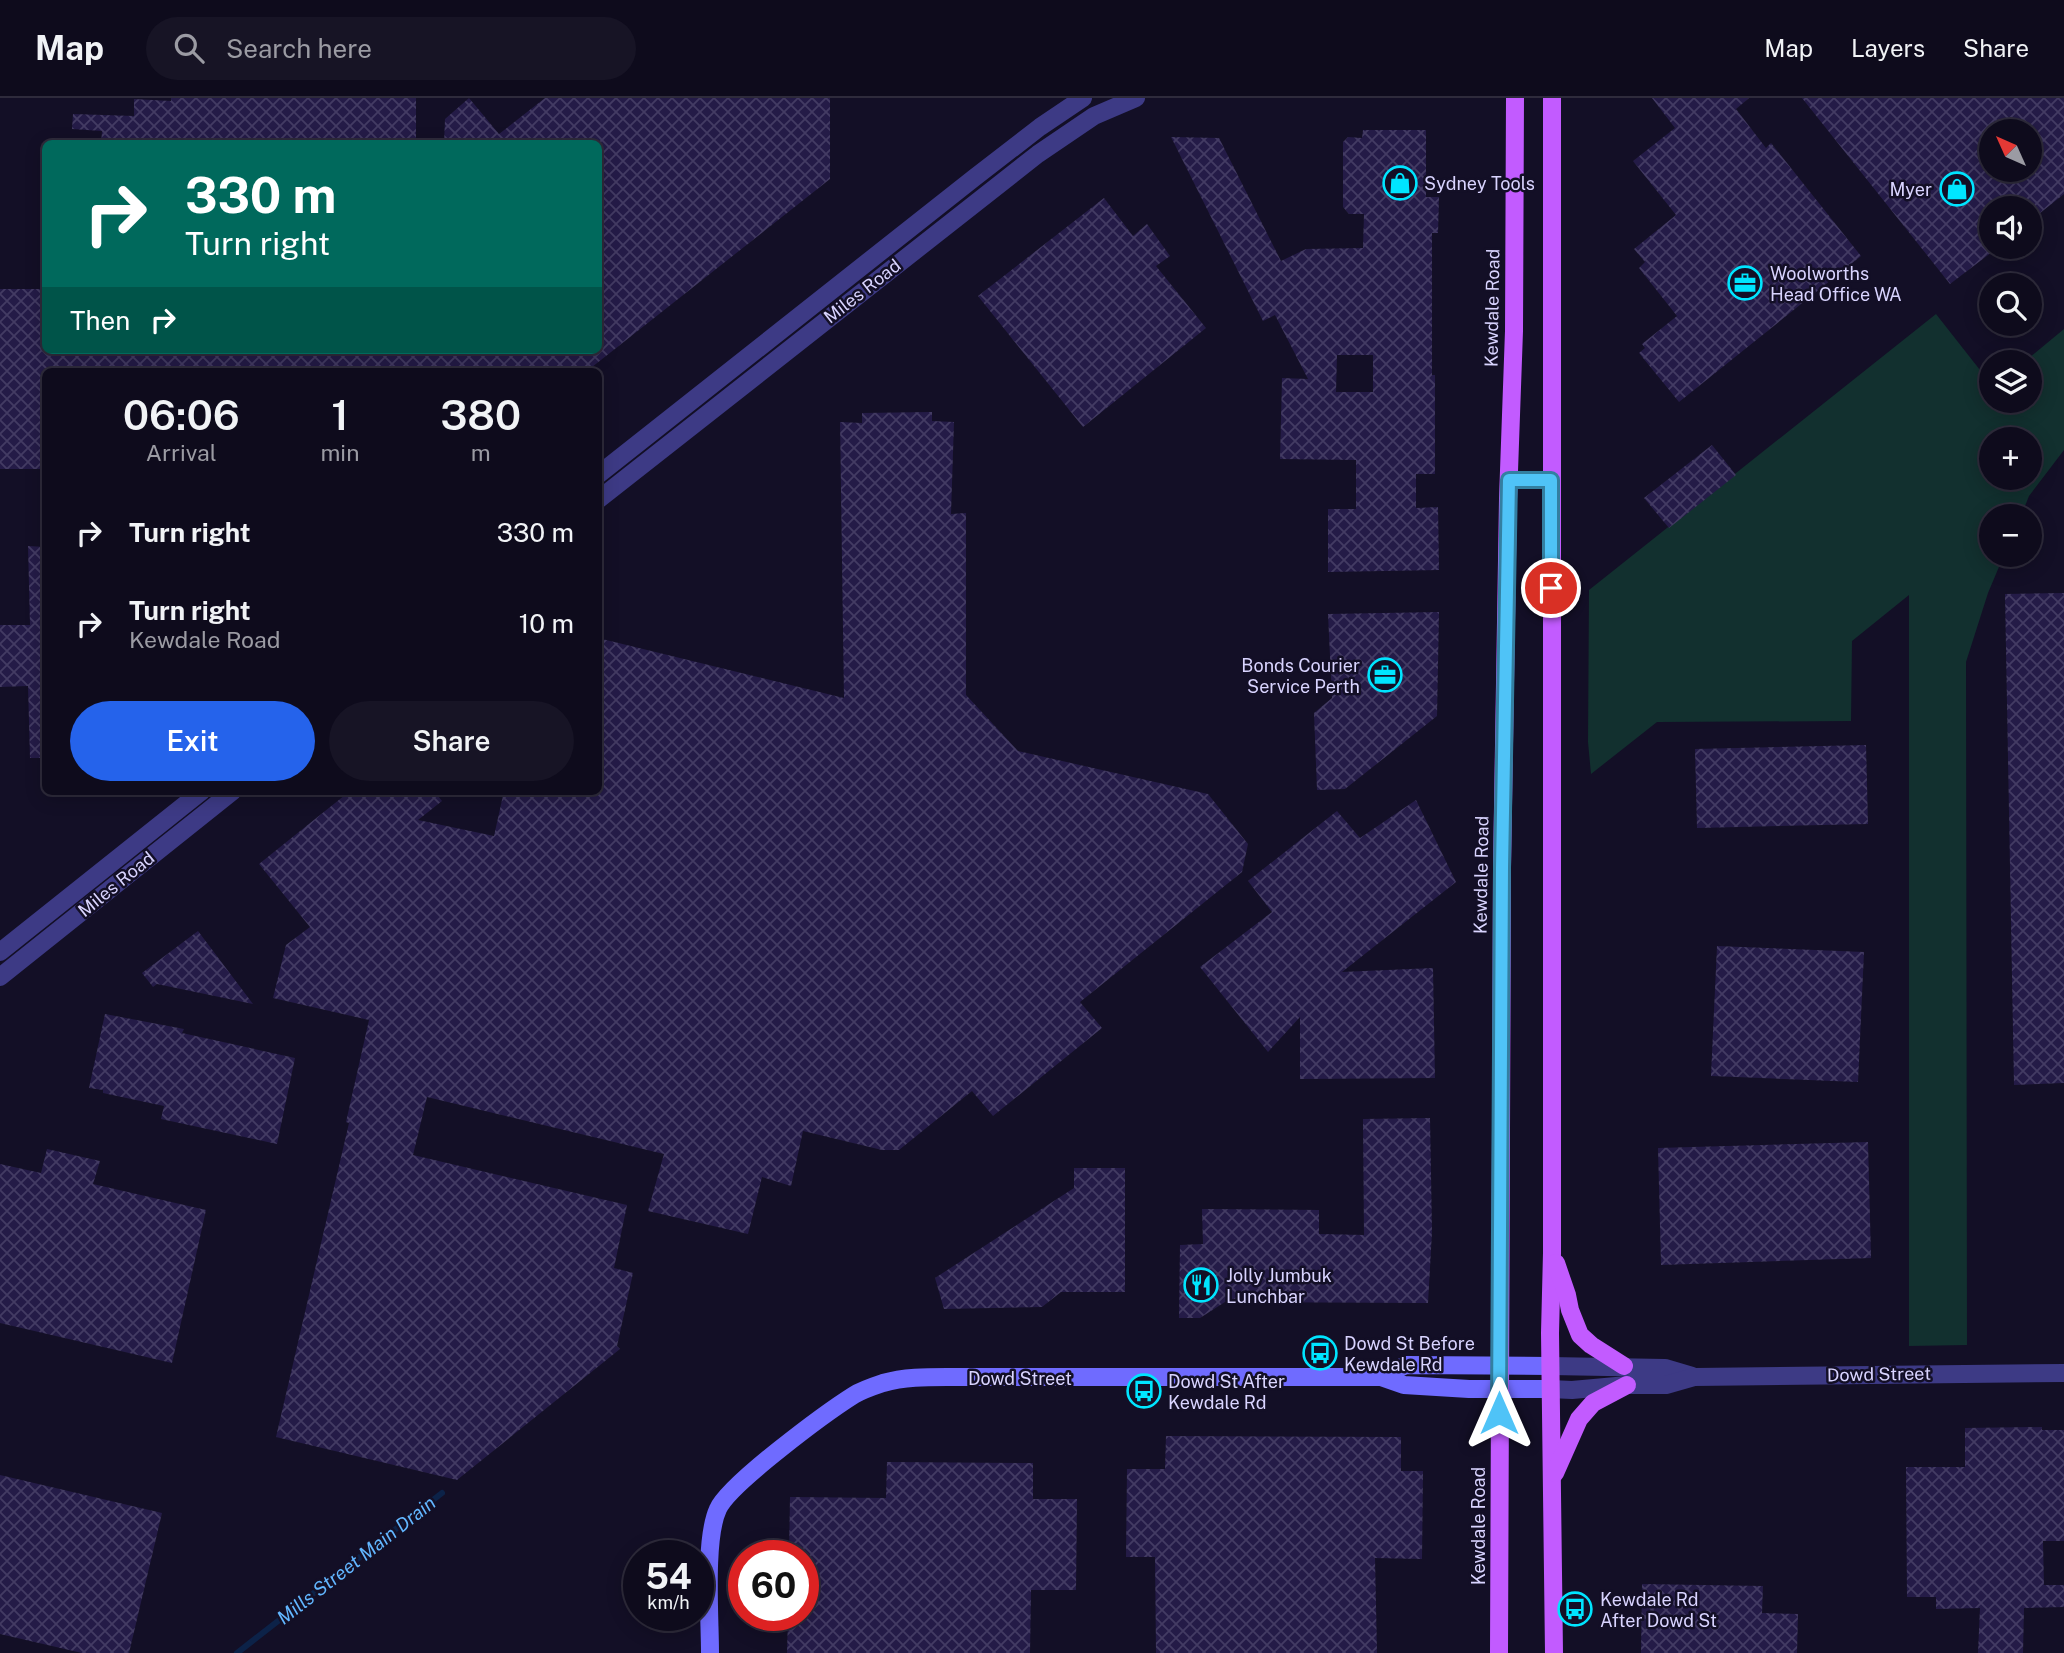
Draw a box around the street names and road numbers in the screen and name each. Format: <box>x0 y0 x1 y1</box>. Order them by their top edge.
street label: Kewdale Road <box>1480 249 1504 367</box>
street label: Miles Road <box>819 254 905 328</box>
street label: Kewdale Road <box>1469 816 1493 934</box>
street label: Miles Road <box>74 847 158 921</box>
street label: Dowd Street <box>1827 1363 1931 1385</box>
street label: Dowd Street <box>968 1368 1072 1389</box>
street label: Kewdale Road <box>1468 1467 1489 1585</box>

